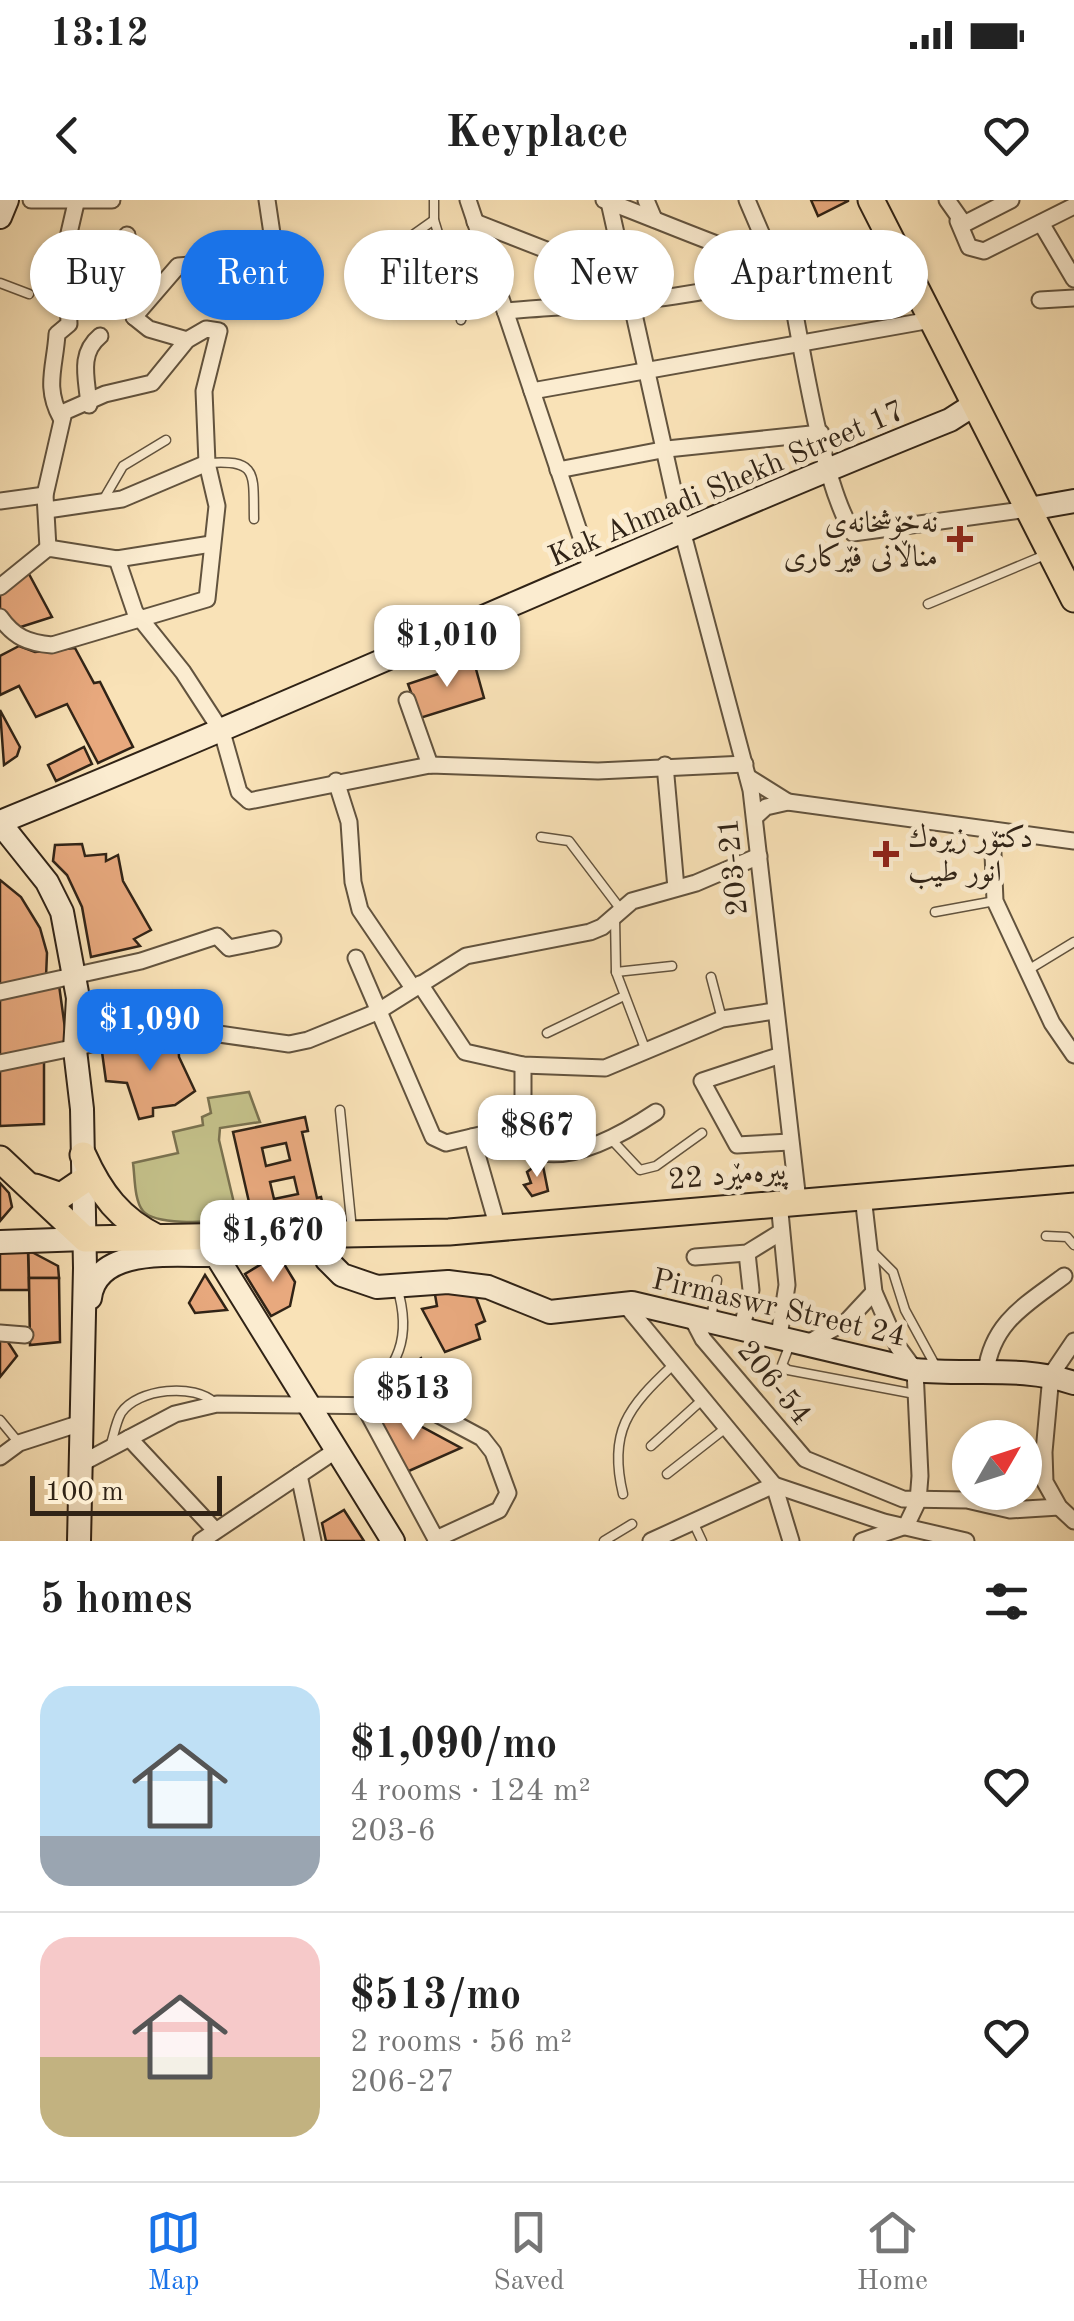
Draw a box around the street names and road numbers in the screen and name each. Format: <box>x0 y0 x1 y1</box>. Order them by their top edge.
street label: Kak Ahmadi Shekh Street 17 <box>545 396 909 574</box>
street label: 203-21 <box>714 816 754 917</box>
street label: 22 پیرەمێرد <box>667 1156 789 1200</box>
street label: Pirmaswr Street 24 <box>649 1265 908 1353</box>
street label: 206-54 <box>731 1336 816 1431</box>

